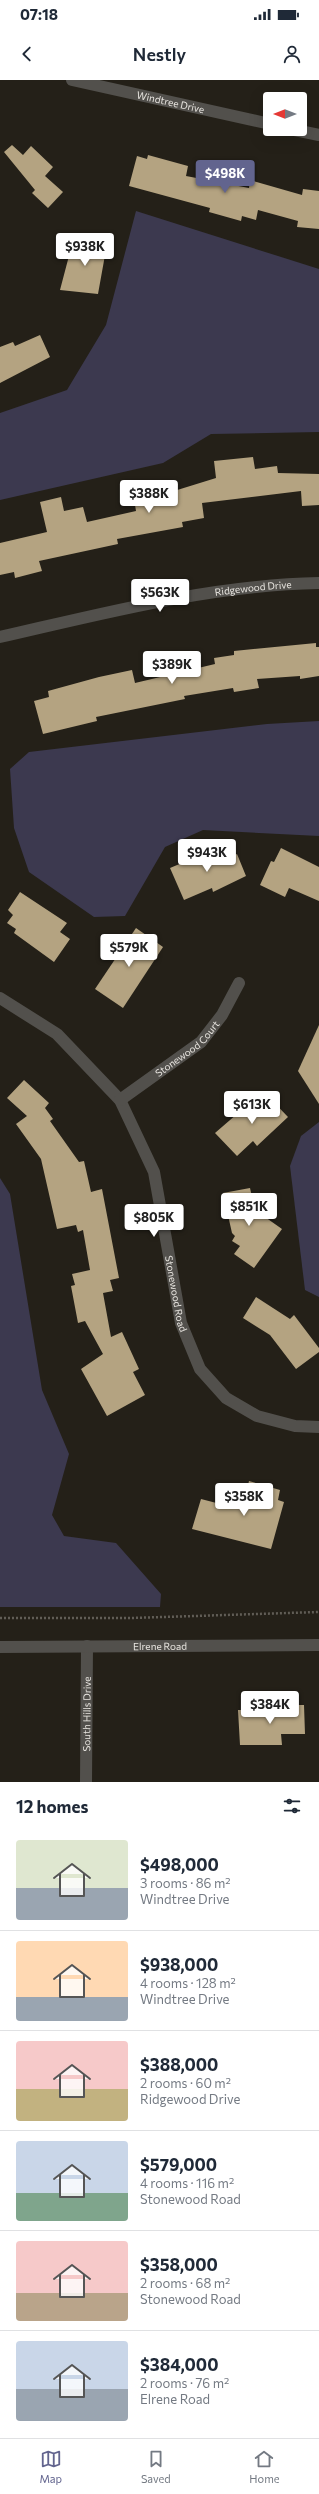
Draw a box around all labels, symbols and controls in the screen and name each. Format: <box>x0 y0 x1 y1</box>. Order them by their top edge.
text: 07:18 <box>20 5 58 23</box>
icon: back <box>16 43 38 65</box>
text: Nestly <box>133 43 186 65</box>
icon: person <box>281 43 303 65</box>
street label: Windtree Drive <box>136 89 206 115</box>
north arrow <box>263 92 307 136</box>
map controls <box>263 92 307 136</box>
pin: $498K <box>197 160 253 194</box>
text: $498K <box>205 165 245 181</box>
pin: $938K <box>57 233 113 267</box>
text: $938K <box>65 238 105 254</box>
pin: $388K <box>121 480 177 514</box>
text: $388K <box>129 485 169 501</box>
street label: Ridgewood Drive <box>214 578 292 598</box>
pin: $563K <box>132 579 188 613</box>
text: $563K <box>140 584 180 600</box>
pin: $389K <box>144 651 200 685</box>
text: $389K <box>152 656 192 672</box>
pin: $943K <box>179 839 235 873</box>
text: $943K <box>187 844 227 860</box>
pin: $579K <box>101 934 157 968</box>
text: $579K <box>109 939 149 955</box>
street label: Stonewood Court <box>153 1018 222 1079</box>
pin: $613K <box>224 1091 280 1125</box>
text: $613K <box>233 1096 271 1112</box>
pin: $851K <box>221 1193 277 1227</box>
text: $851K <box>230 1198 268 1214</box>
pin: $805K <box>126 1204 182 1238</box>
text: $805K <box>134 1209 174 1225</box>
street label: Stonewood Road <box>163 1255 190 1334</box>
pin: $358K <box>216 1483 272 1517</box>
text: $358K <box>224 1488 264 1504</box>
street label: Elrene Road <box>133 1640 187 1652</box>
street label: South Hills Drive <box>80 1676 93 1752</box>
pin: $384K <box>242 1691 298 1725</box>
text: $384K <box>250 1696 290 1712</box>
icon: filters <box>281 1795 303 1817</box>
text: 12 homes <box>16 1796 88 1817</box>
text: $498,000 <box>140 1854 219 1875</box>
icon: home <box>48 1856 96 1904</box>
text: 3 rooms · 86 m² <box>140 1875 231 1891</box>
text: Windtree Drive <box>140 1891 229 1907</box>
text: $938,000 <box>140 1954 218 1975</box>
icon: home <box>48 1957 96 2005</box>
text: 4 rooms · 128 m² <box>140 1975 236 1991</box>
text: Windtree Drive <box>140 1991 229 2007</box>
text: $388,000 <box>140 2054 218 2075</box>
icon: home <box>48 2057 96 2105</box>
text: 2 rooms · 60 m² <box>140 2075 231 2091</box>
text: Ridgewood Drive <box>140 2091 240 2107</box>
text: $579,000 <box>140 2154 217 2175</box>
icon: home <box>48 2157 96 2205</box>
text: 4 rooms · 116 m² <box>140 2175 234 2191</box>
text: Stonewood Road <box>140 2191 241 2207</box>
text: $358,000 <box>140 2254 218 2275</box>
icon: home <box>48 2257 96 2305</box>
text: 2 rooms · 68 m² <box>140 2275 230 2291</box>
text: Stonewood Road <box>140 2291 241 2307</box>
text: $384,000 <box>140 2354 218 2375</box>
icon: home <box>48 2357 96 2405</box>
text: 2 rooms · 76 m² <box>140 2375 229 2391</box>
text: Elrene Road <box>140 2391 210 2407</box>
tab: Map <box>39 2448 62 2485</box>
tab: Saved <box>141 2448 171 2485</box>
tab: Home <box>249 2448 280 2485</box>

